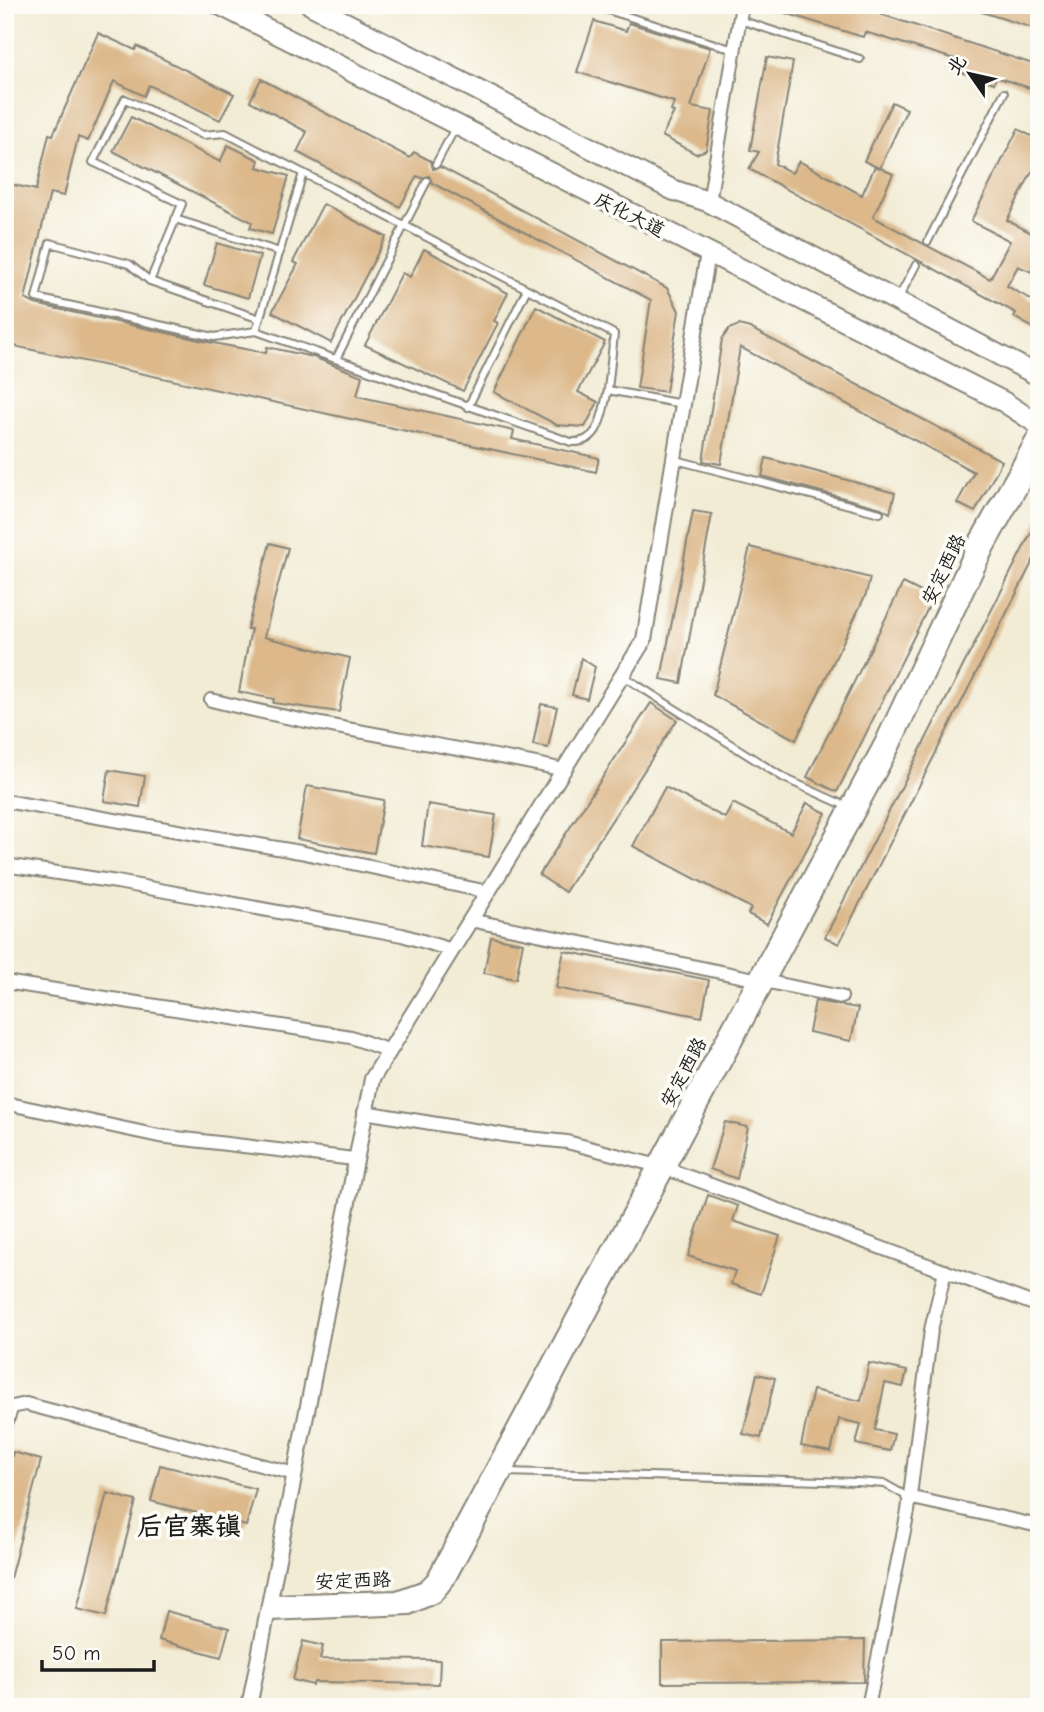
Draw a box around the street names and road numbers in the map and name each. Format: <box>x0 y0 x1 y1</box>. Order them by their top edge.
street label: 庆化大道 <box>591 188 668 242</box>
street label: 安定西路 <box>917 530 970 608</box>
street label: 安定西路 <box>656 1034 711 1111</box>
street label: 安定西路 <box>315 1569 391 1593</box>

